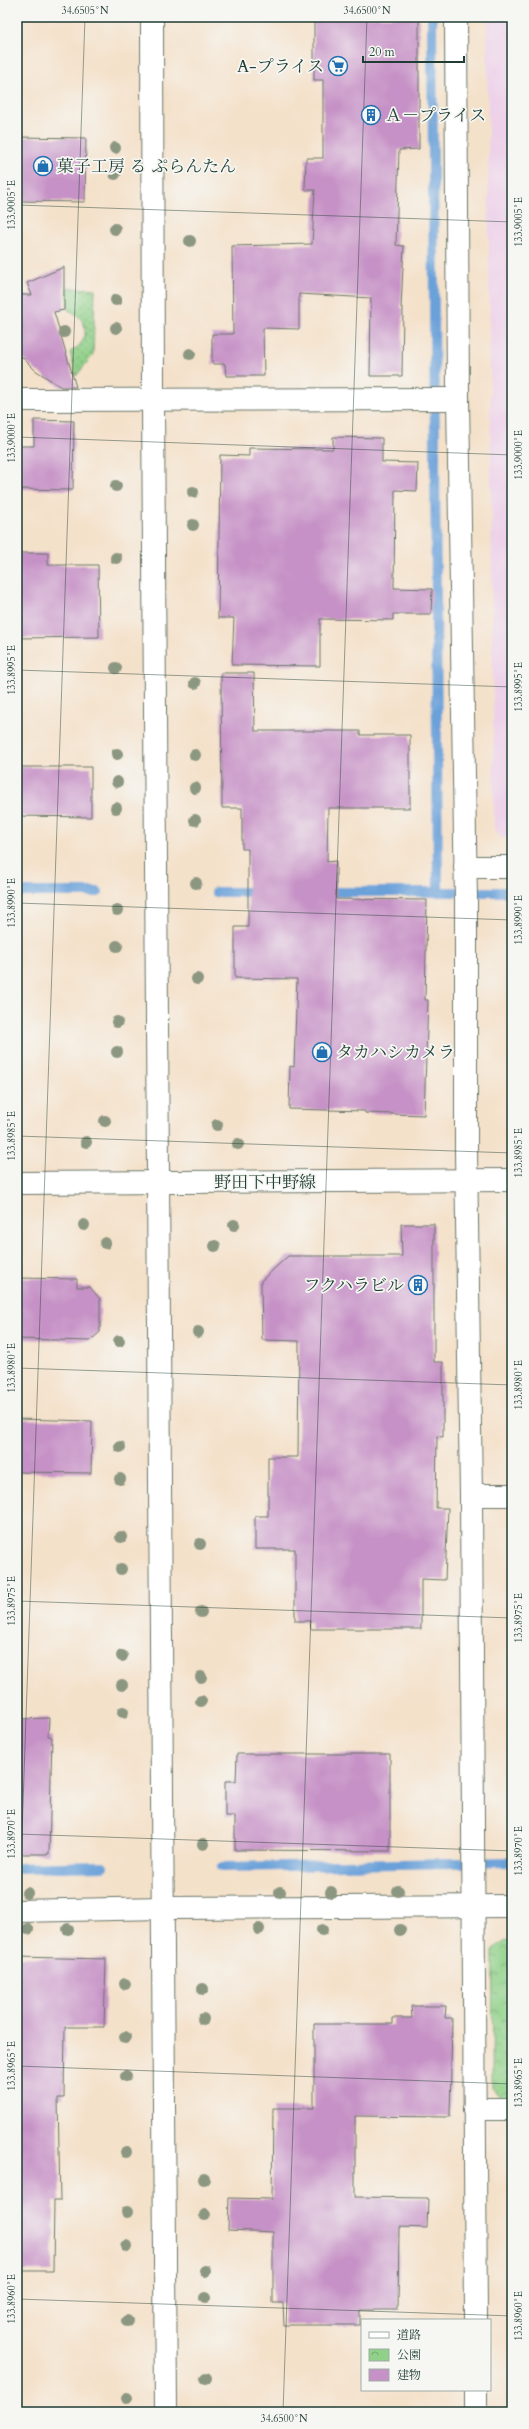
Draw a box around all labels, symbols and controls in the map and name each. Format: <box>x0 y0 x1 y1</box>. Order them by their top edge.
text: 34.6505°N <box>62 4 109 18</box>
text: 34.6500°N <box>344 4 391 18</box>
scale bar <box>363 38 464 64</box>
text: 20 m <box>369 44 396 60</box>
place label: A-プライス <box>237 55 324 78</box>
supermarket icon: A-プライス <box>327 55 349 77</box>
building icon: Ａ－プライス <box>360 104 382 126</box>
place label: Ａ－プライス <box>385 104 486 127</box>
shop icon: 菓子工房 る ぷらんたん <box>32 155 54 177</box>
place label: 菓子工房 る ぷらんたん <box>57 155 236 178</box>
text: 133.9005°E <box>5 180 19 230</box>
text: 133.9005°E <box>512 197 526 247</box>
text: 133.9000°E <box>5 413 19 463</box>
text: 133.9000°E <box>512 430 526 480</box>
text: 133.8995°E <box>5 645 19 695</box>
text: 133.8995°E <box>512 662 526 712</box>
text: 133.8990°E <box>5 878 19 928</box>
text: 133.8990°E <box>512 895 526 945</box>
shop icon: タカハシカメラ <box>311 1041 333 1063</box>
place label: タカハシカメラ <box>336 1041 455 1064</box>
text: 133.8985°E <box>5 1111 19 1161</box>
text: 133.8985°E <box>512 1128 526 1178</box>
street label: 野田下中野線 <box>214 1171 316 1194</box>
place label: フクハラビル <box>304 1274 404 1297</box>
building icon: フクハラビル <box>407 1274 429 1296</box>
text: 133.8980°E <box>5 1343 19 1393</box>
text: 133.8980°E <box>512 1360 526 1410</box>
text: 133.8975°E <box>5 1576 19 1626</box>
text: 133.8975°E <box>512 1593 526 1643</box>
text: 133.8970°E <box>5 1809 19 1859</box>
text: 133.8970°E <box>512 1826 526 1876</box>
text: 133.8965°E <box>5 2041 19 2091</box>
text: 133.8965°E <box>512 2058 526 2108</box>
text: 133.8960°E <box>5 2274 19 2324</box>
text: 133.8960°E <box>512 2291 526 2341</box>
legend <box>361 2319 491 2391</box>
text: 道路 <box>397 2327 421 2343</box>
text: 公園 <box>397 2347 421 2363</box>
text: 建物 <box>397 2367 421 2383</box>
text: 34.6500°N <box>261 2412 308 2426</box>

